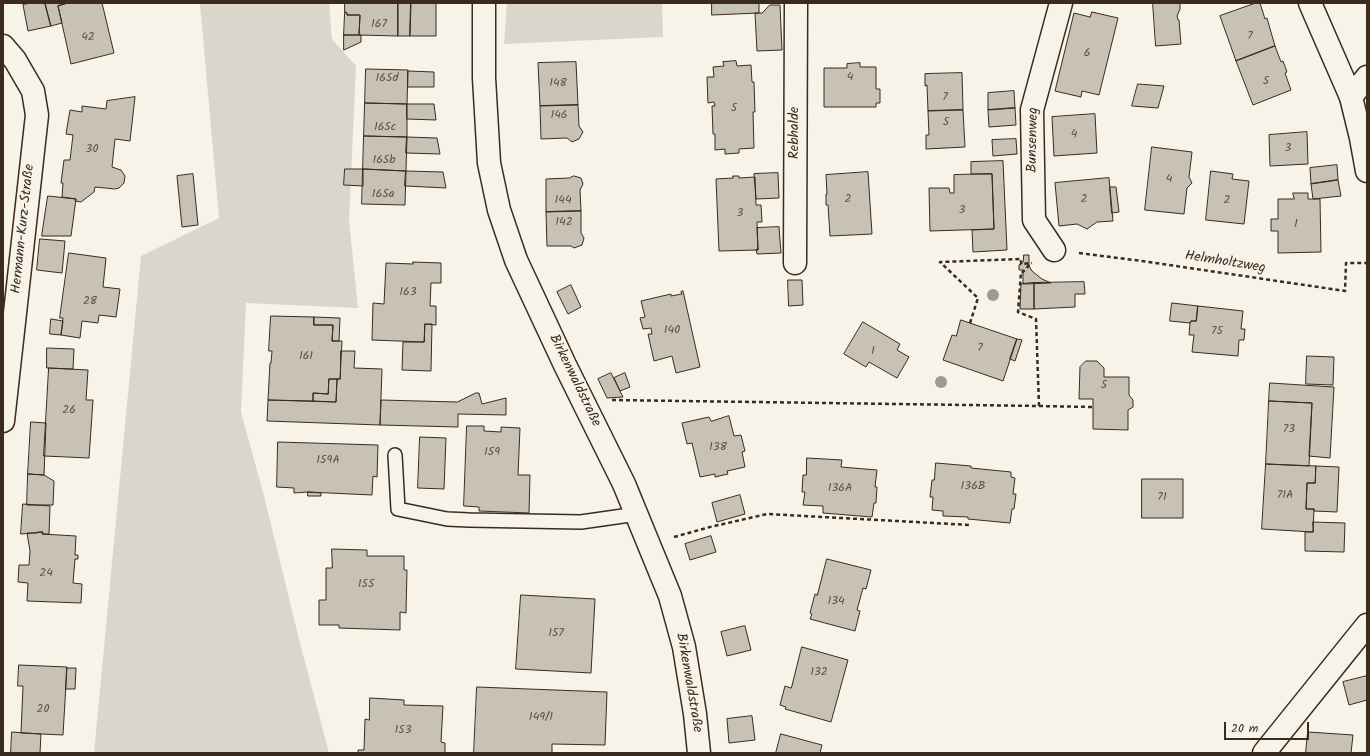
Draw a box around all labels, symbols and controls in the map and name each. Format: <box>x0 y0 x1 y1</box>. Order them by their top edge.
house number: 167 <box>371 18 387 32</box>
house number: 7 <box>1247 30 1253 44</box>
house number: 42 <box>81 31 95 45</box>
house number: 6 <box>1084 47 1090 61</box>
house number: 4 <box>847 71 853 85</box>
house number: 165d <box>376 72 398 86</box>
house number: 5 <box>1263 75 1269 89</box>
house number: 148 <box>549 77 567 91</box>
house number: 7 <box>942 91 948 105</box>
house number: 5 <box>731 102 737 116</box>
street label: Rebhalde <box>788 107 804 159</box>
street label: Bunsenweg <box>1025 107 1043 173</box>
house number: 146 <box>550 109 568 123</box>
house number: 5 <box>943 116 949 130</box>
house number: 165c <box>374 121 396 135</box>
house number: 4 <box>1071 128 1077 142</box>
house number: 3 <box>1285 142 1291 156</box>
house number: 30 <box>86 143 98 157</box>
house number: 165b <box>372 154 396 168</box>
street label: Hermann-Kurz-Straße <box>9 163 39 295</box>
house number: 4 <box>1166 173 1172 187</box>
house number: 165a <box>372 188 394 202</box>
house number: 2 <box>845 193 851 207</box>
house number: 2 <box>1081 193 1087 207</box>
house number: 144 <box>555 194 571 208</box>
house number: 2 <box>1224 194 1230 208</box>
house number: 3 <box>959 204 965 218</box>
house number: 3 <box>737 207 743 221</box>
house number: 142 <box>555 216 573 230</box>
house number: 1 <box>1294 218 1298 232</box>
street label: Helmholtzweg <box>1183 248 1267 278</box>
house number: 163 <box>399 286 417 300</box>
house number: 28 <box>83 295 97 309</box>
house number: 140 <box>664 324 680 338</box>
house number: 75 <box>1211 325 1223 339</box>
street label: Birkenwaldstraße <box>544 332 604 430</box>
house number: 7 <box>977 342 983 356</box>
house number: 1 <box>871 345 875 359</box>
house number: 161 <box>299 350 313 364</box>
house number: 5 <box>1101 379 1107 393</box>
house number: 26 <box>62 404 76 418</box>
house number: 73 <box>1283 423 1295 437</box>
house number: 138 <box>709 441 727 455</box>
house number: 159 <box>484 446 500 460</box>
house number: 159A <box>316 454 340 468</box>
house number: 136B <box>961 480 985 494</box>
house number: 136A <box>828 482 852 496</box>
house number: 71A <box>1277 489 1293 503</box>
house number: 71 <box>1157 491 1167 505</box>
house number: 24 <box>39 567 53 581</box>
house number: 155 <box>358 578 374 592</box>
house number: 134 <box>827 595 845 609</box>
house number: 157 <box>548 627 564 641</box>
street label: Birkenwaldstraße <box>671 632 705 734</box>
house number: 132 <box>810 666 828 680</box>
house number: 20 <box>37 703 49 717</box>
house number: 149/1 <box>529 711 553 725</box>
scale bar <box>1226 714 1311 740</box>
text: 20 m <box>1231 719 1258 738</box>
house number: 153 <box>394 724 412 738</box>

